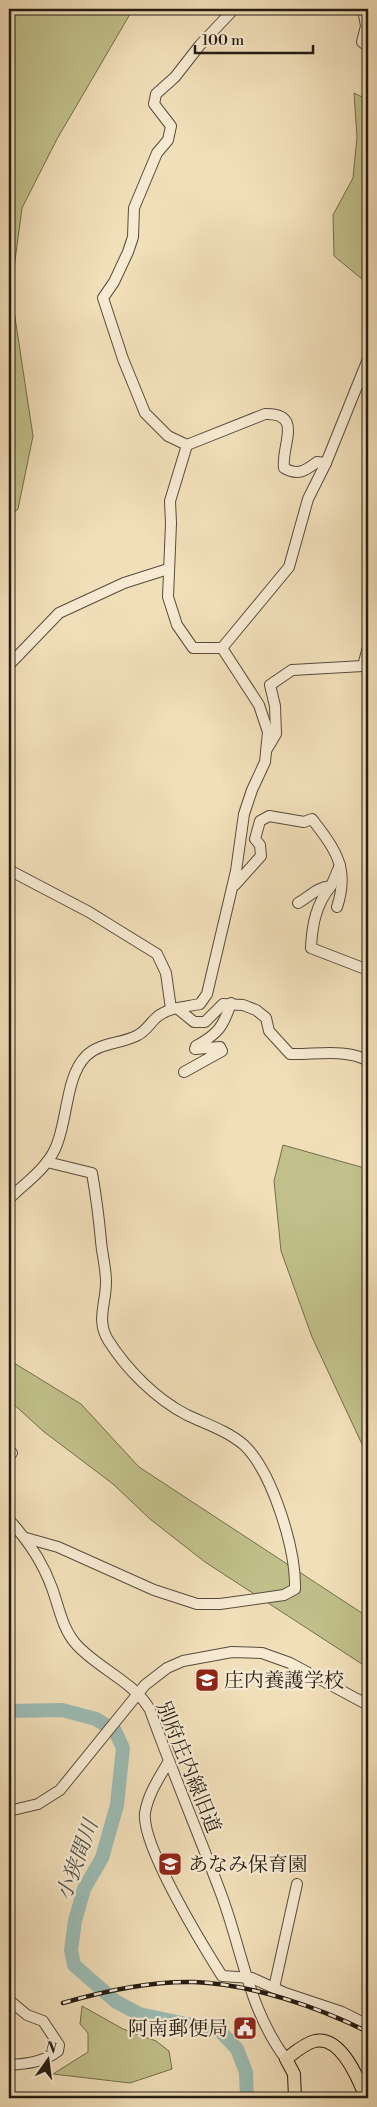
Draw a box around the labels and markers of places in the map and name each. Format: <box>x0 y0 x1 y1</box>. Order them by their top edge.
school or university icon: 庄内養護学校 <box>194 1667 220 1693</box>
place label: 庄内養護学校 <box>224 1669 344 1694</box>
school or university icon: あなみ保育園 <box>157 1851 183 1877</box>
place label: あなみ保育園 <box>188 1853 308 1878</box>
public building icon: 阿南郵便局 <box>232 2015 258 2041</box>
place label: 阿南郵便局 <box>128 2017 228 2042</box>

